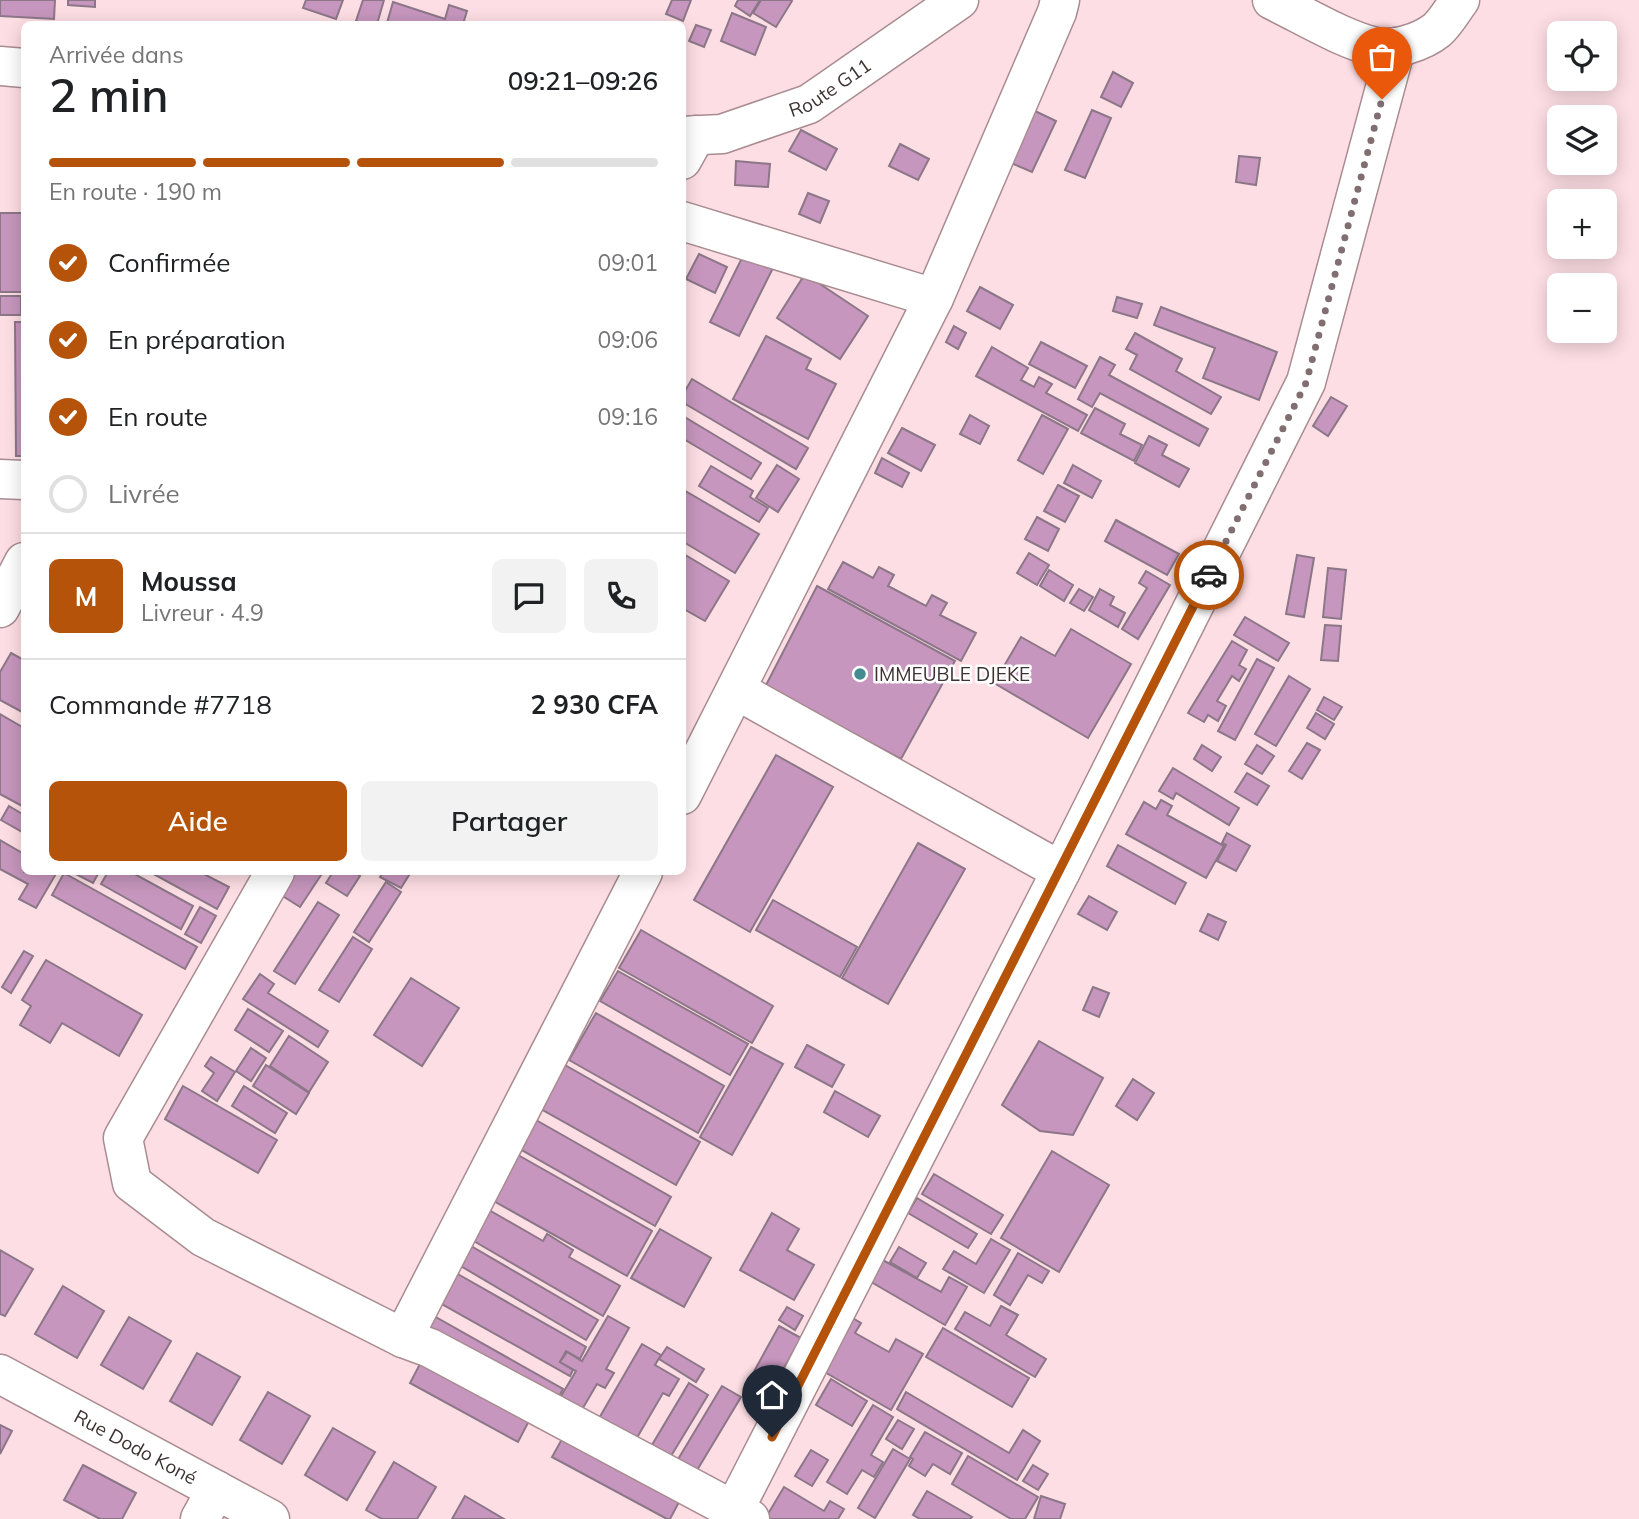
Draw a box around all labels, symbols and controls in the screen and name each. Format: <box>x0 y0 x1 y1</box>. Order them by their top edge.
map controls <box>1547 21 1617 343</box>
button: locate <box>1547 21 1617 91</box>
pin <box>1352 27 1412 99</box>
icon: bag <box>1363 38 1401 76</box>
text: Arrivée dans <box>49 40 184 69</box>
street label: Route G11 <box>785 53 875 122</box>
text: 09:21–09:26 <box>508 64 658 97</box>
text: 2 min <box>49 66 168 124</box>
button: layers <box>1547 105 1617 175</box>
text: En route · 190 m <box>49 177 222 206</box>
button: + <box>1547 189 1617 259</box>
icon: check <box>49 244 87 282</box>
text: Confirmée <box>108 246 230 279</box>
text: 09:01 <box>598 248 658 277</box>
button: − <box>1547 273 1617 343</box>
icon: check <box>49 321 87 359</box>
text: En préparation <box>108 323 286 356</box>
text: 09:06 <box>598 325 658 354</box>
icon: check <box>49 398 87 436</box>
text: En route <box>108 400 208 433</box>
text: 09:16 <box>598 402 658 431</box>
text: Livrée <box>108 477 180 510</box>
courier <box>1174 540 1244 610</box>
icon: car <box>1190 556 1228 594</box>
button: chat <box>492 559 566 633</box>
button: phone <box>584 559 658 633</box>
text: Moussa <box>141 565 237 598</box>
text: M <box>75 580 97 613</box>
text: Livreur · 4.9 <box>141 598 264 627</box>
place label: IMMEUBLE DJEKE <box>874 662 1030 686</box>
marker: IMMEUBLE DJEKE <box>852 666 868 682</box>
text: Commande #7718 <box>49 688 272 721</box>
text: 2 930 CFA <box>531 688 658 721</box>
button: Aide <box>49 781 347 861</box>
button: Partager <box>361 781 658 861</box>
pin <box>742 1365 802 1437</box>
icon: home <box>753 1376 791 1414</box>
street label: Rue Dodo Koné <box>70 1404 201 1490</box>

